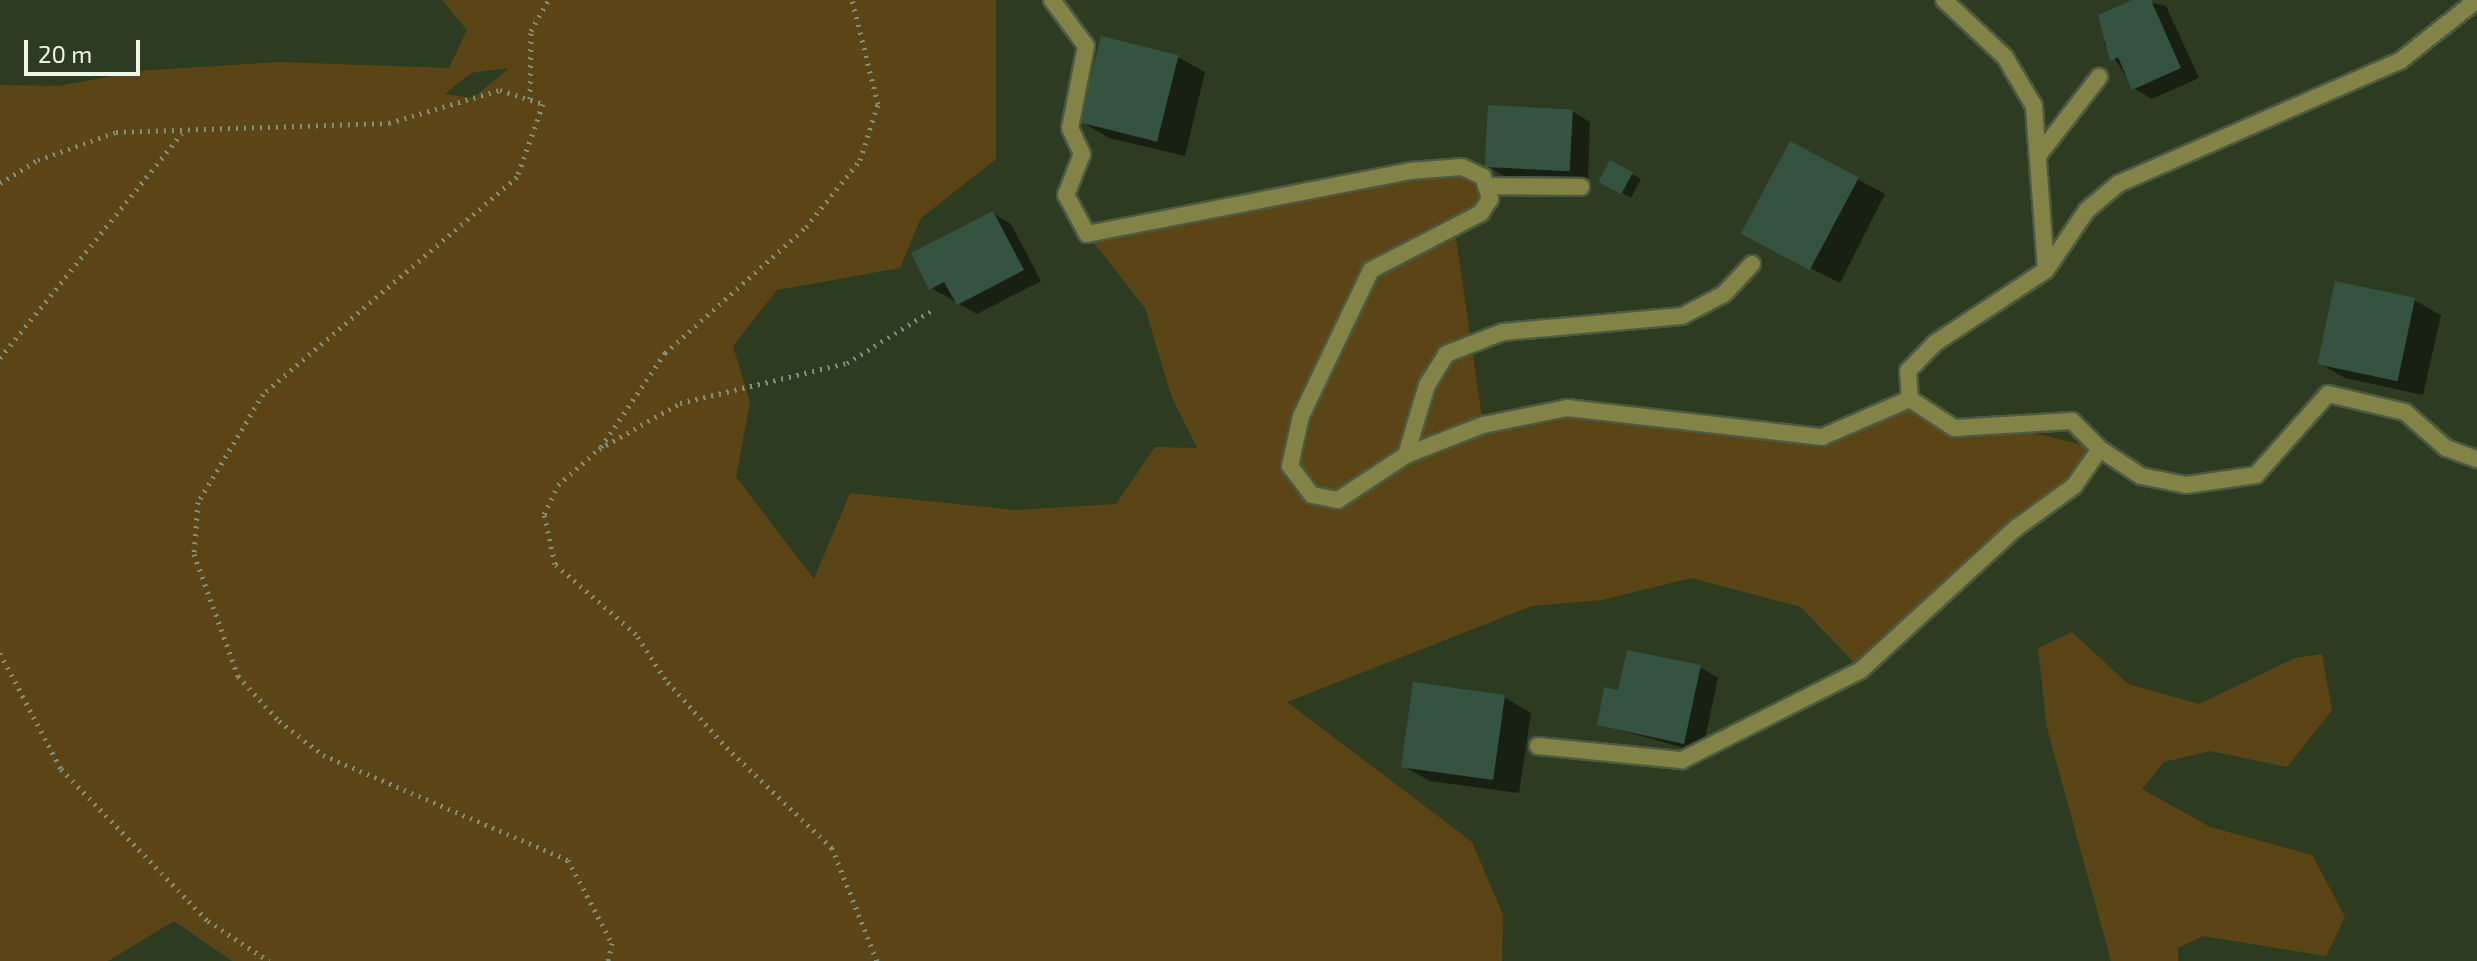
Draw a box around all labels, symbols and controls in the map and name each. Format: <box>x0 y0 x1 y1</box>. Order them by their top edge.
scale bar <box>28 24 144 74</box>
text: 20 m <box>38 39 92 68</box>

